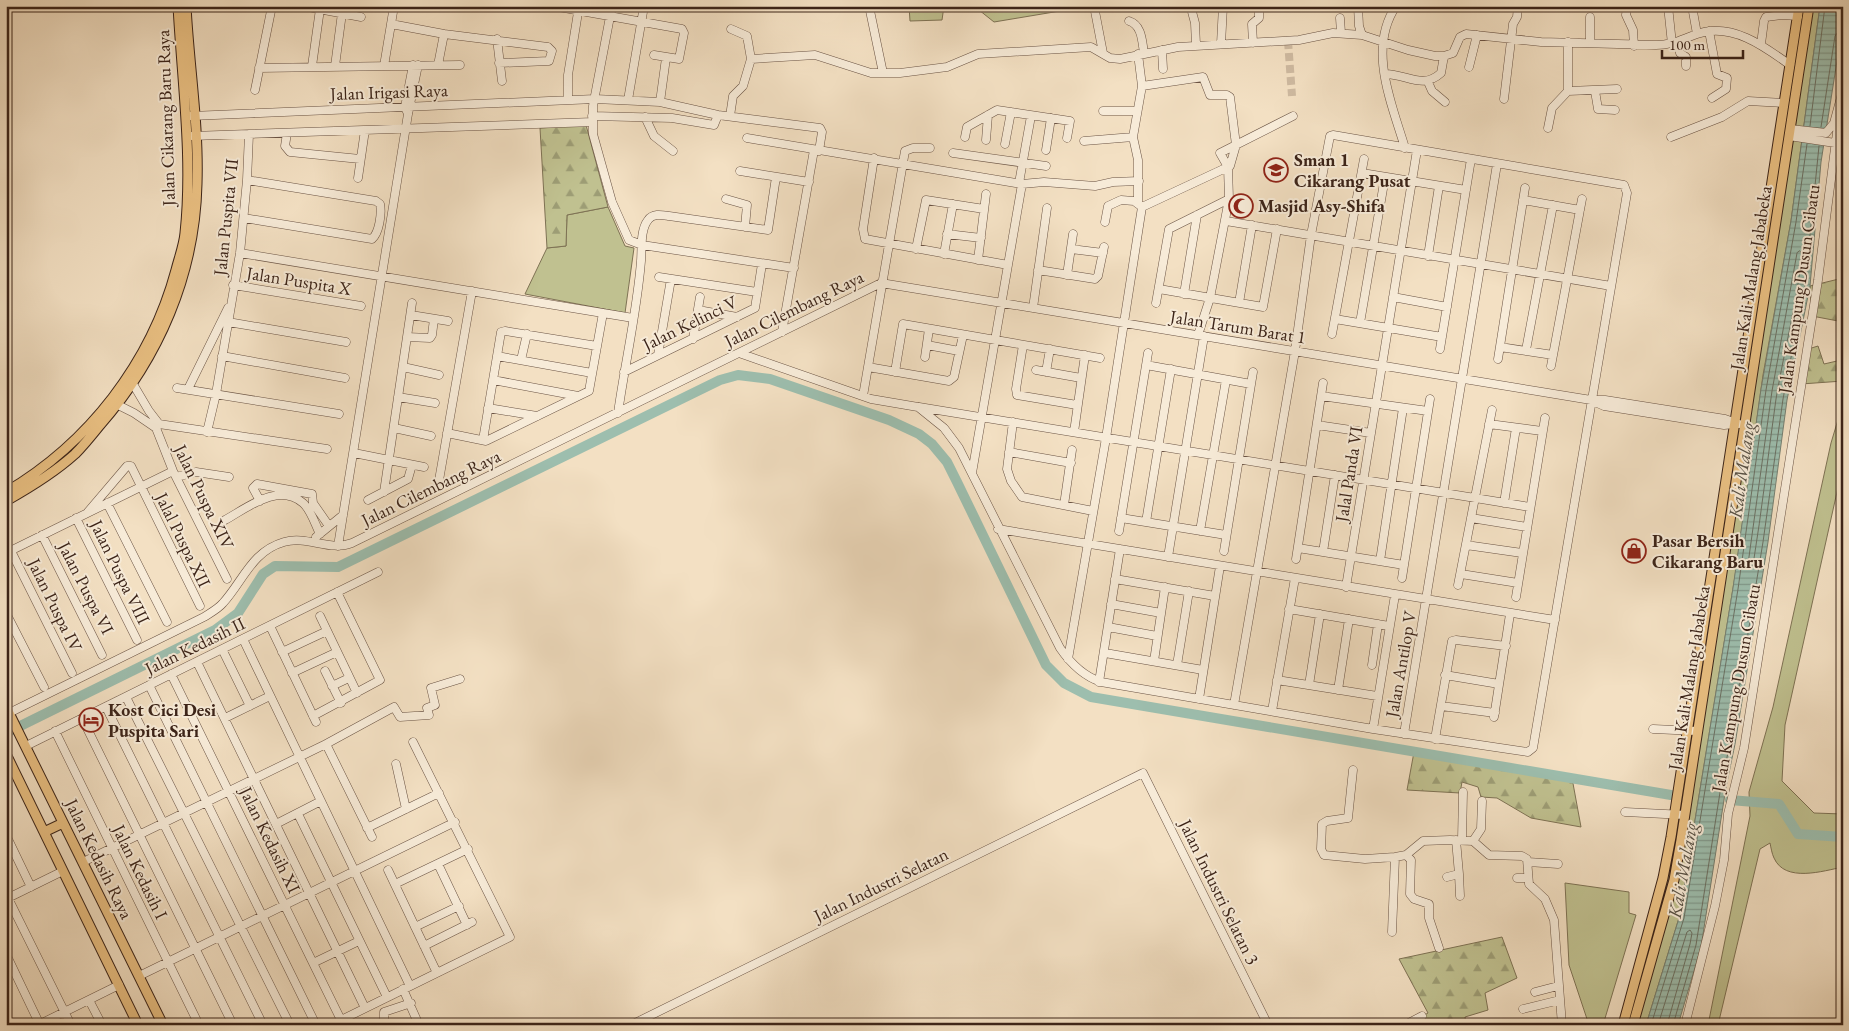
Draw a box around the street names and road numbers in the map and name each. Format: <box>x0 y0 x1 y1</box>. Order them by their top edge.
street label: Jalan Cikarang Baru Raya <box>151 29 180 209</box>
street label: Jalan Irigasi Raya <box>328 78 449 105</box>
street label: Jalan Puspita VII <box>208 157 243 279</box>
street label: Jalan Kampung Dusun Cibatu <box>1772 182 1825 397</box>
street label: Jalan Kali Malang Jababeka <box>1724 183 1777 374</box>
street label: Jalan Puspita X <box>243 261 354 300</box>
street label: Jalan Cilembang Raya <box>719 265 868 353</box>
street label: Jalan Kelinci V <box>637 289 742 356</box>
street label: Jalan Tarum Barat 1 <box>1167 304 1308 349</box>
street label: Jalal Panda VI <box>1329 424 1367 525</box>
street label: Jalan Puspa XIV <box>168 439 240 554</box>
street label: Jalan Cilembang Raya <box>356 444 505 532</box>
street label: Jalal Puspa XII <box>150 487 216 591</box>
street label: Jalan Puspa VIII <box>85 516 155 628</box>
street label: Jalan Puspa VI <box>53 538 119 638</box>
street label: Jalan Puspa IV <box>22 552 88 656</box>
street label: Jalan Kampung Dusun Cibatu <box>1706 582 1765 796</box>
street label: Jalan Kali Malang Jababeka <box>1662 583 1715 774</box>
street label: Jalan Antilop V <box>1379 608 1421 721</box>
street label: Jalan Kedasih II <box>139 611 249 681</box>
street label: Jalan Kedasih XI <box>234 781 306 897</box>
street label: Jalan Kedasih Raya <box>60 793 139 923</box>
street label: Jalan Industri Selatan 3 <box>1173 813 1265 968</box>
street label: Jalan Kedasih I <box>107 819 173 923</box>
street label: Jalan Industri Selatan <box>808 842 952 928</box>

